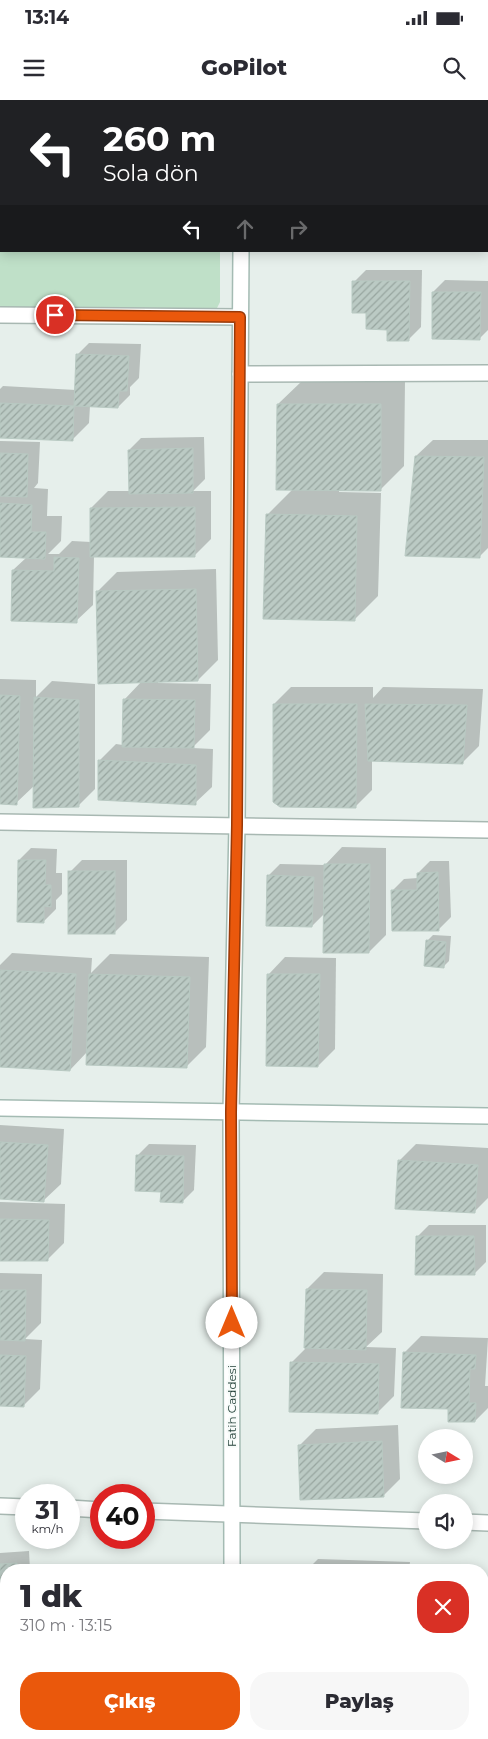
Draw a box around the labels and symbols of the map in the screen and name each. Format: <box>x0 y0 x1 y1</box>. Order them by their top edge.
pin <box>34 294 76 336</box>
position arrow <box>205 1296 257 1348</box>
street label: Fatih Caddesi <box>224 1365 239 1447</box>
north arrow <box>418 1429 472 1484</box>
speed limit sign: 40 <box>90 1484 155 1549</box>

